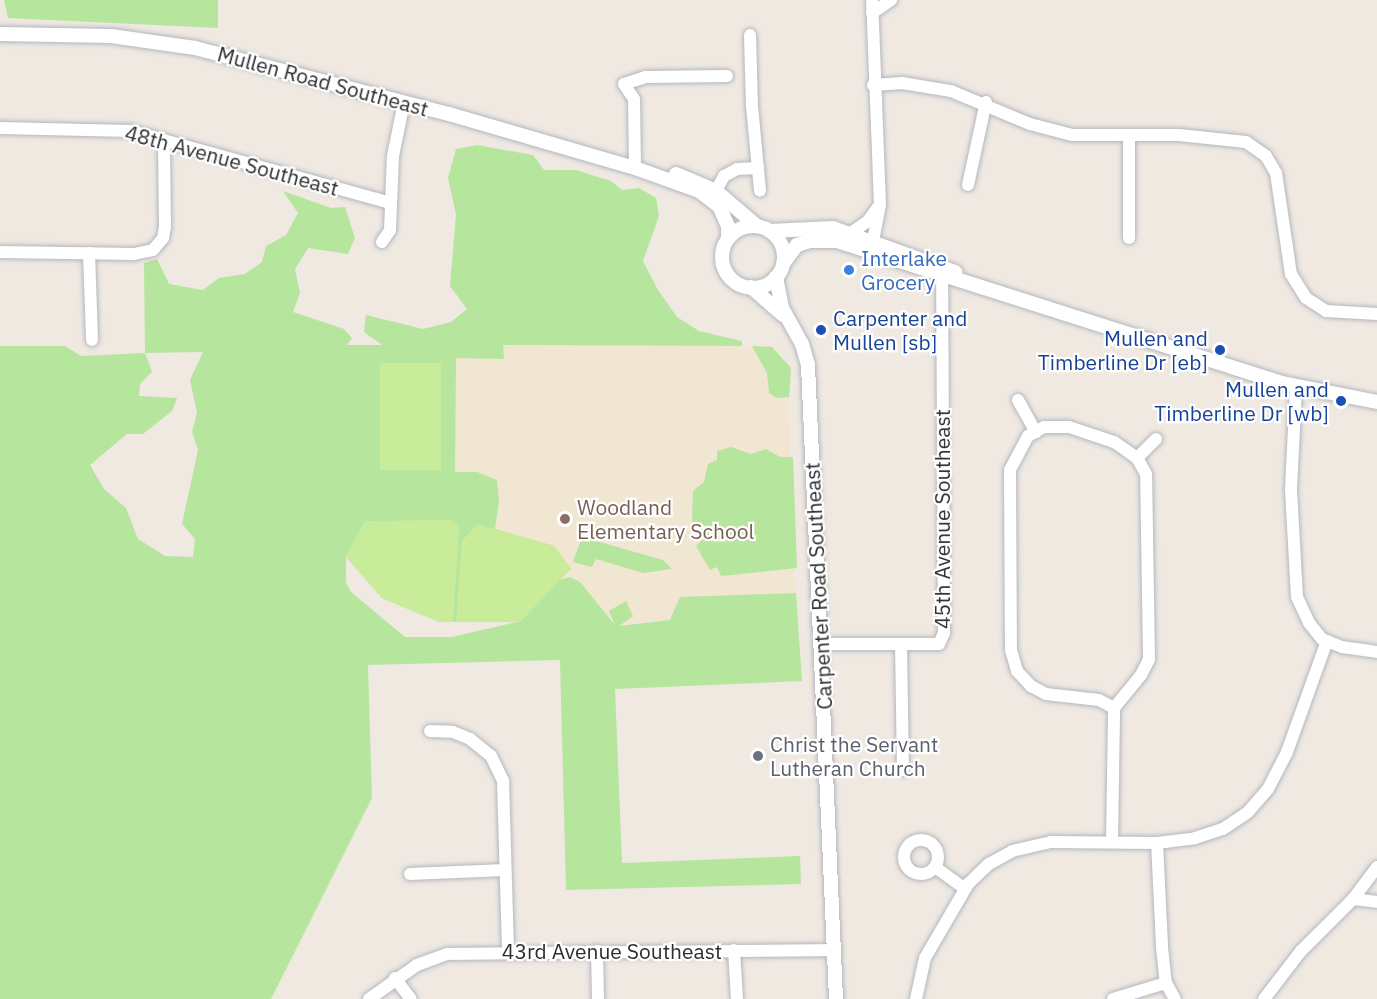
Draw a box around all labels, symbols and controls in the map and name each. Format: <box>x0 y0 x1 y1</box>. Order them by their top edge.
street label: Mullen Road Southeast <box>215 41 431 121</box>
street label: 48th Avenue Southeast <box>123 119 341 201</box>
place label: Interlake Grocery <box>861 245 947 295</box>
marker: Interlake Grocery <box>842 263 856 277</box>
place label: Carpenter and Mullen [sb] <box>833 305 967 355</box>
marker: Carpenter and Mullen [sb] <box>814 323 828 337</box>
place label: Mullen and Timberline Dr [eb] <box>1038 325 1208 375</box>
marker: Mullen and Timberline Dr [eb] <box>1213 343 1227 357</box>
place label: Mullen and Timberline Dr [wb] <box>1154 376 1329 426</box>
marker: Mullen and Timberline Dr [wb] <box>1334 394 1348 408</box>
street label: 45th Avenue Southeast <box>929 409 955 629</box>
street label: Carpenter Road Southeast <box>799 462 837 710</box>
place label: Woodland Elementary School <box>577 494 754 544</box>
marker: Woodland Elementary School <box>558 512 572 526</box>
place label: Christ the Servant Lutheran Church <box>770 731 938 781</box>
marker: Christ the Servant Lutheran Church <box>751 749 765 763</box>
street label: 43rd Avenue Southeast <box>502 938 722 964</box>

